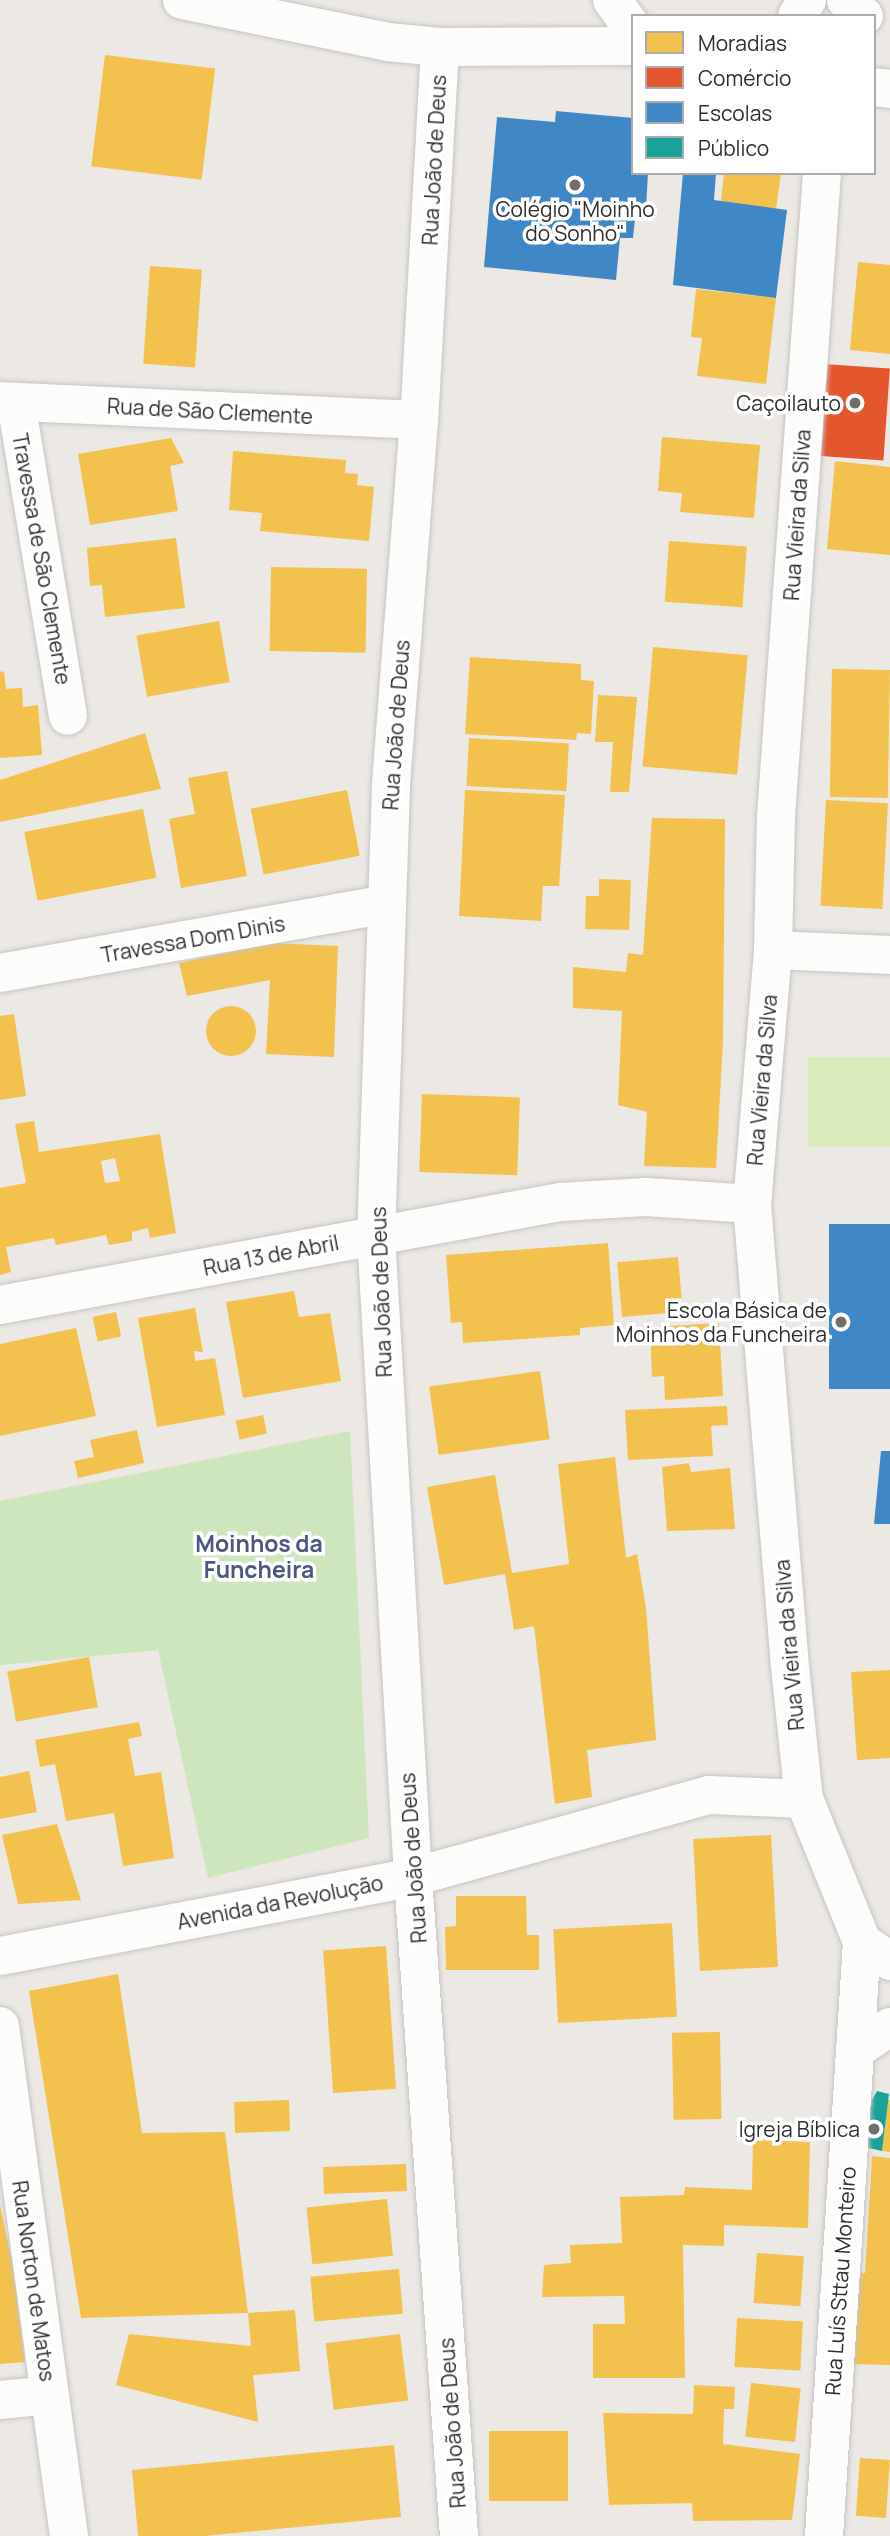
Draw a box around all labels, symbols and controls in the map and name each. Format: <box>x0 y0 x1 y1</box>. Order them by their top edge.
legend <box>631 14 876 175</box>
text: Moradias <box>698 29 787 57</box>
text: Comércio <box>698 64 792 92</box>
street label: Rua João de Deus <box>417 74 451 246</box>
text: Escolas <box>698 99 772 127</box>
text: Público <box>698 134 769 162</box>
marker: Colégio "Moinho do Sonho" <box>567 177 583 193</box>
place label: Colégio "Moinho do Sonho" <box>495 196 655 246</box>
place label: Caçoilauto <box>736 390 841 416</box>
street label: Rua de São Clemente <box>106 393 314 429</box>
marker: Caçoilauto <box>847 395 863 411</box>
street label: Rua Vieira da Silva <box>778 428 816 602</box>
street label: Travessa de São Clemente <box>7 431 77 687</box>
street label: Rua João de Deus <box>377 639 415 811</box>
street label: Travessa Dom Dinis <box>99 910 287 968</box>
street label: Rua Vieira da Silva <box>742 993 782 1167</box>
street label: Rua João de Deus <box>365 1206 397 1378</box>
street label: Rua 13 de Abril <box>201 1230 341 1280</box>
place label: Escola Básica de Moinhos da Funcheira <box>616 1297 827 1347</box>
marker: Escola Básica de Moinhos da Funcheira <box>833 1314 849 1330</box>
district label: Moinhos da Funcheira <box>195 1529 323 1583</box>
street label: Rua Vieira da Silva <box>769 1558 809 1732</box>
street label: Rua João de Deus <box>394 1772 432 1944</box>
street label: Avenida da Revolução <box>175 1870 385 1934</box>
place label: Igreja Bíblica <box>739 2116 860 2142</box>
marker: Igreja Bíblica <box>866 2121 882 2137</box>
street label: Rua Luís Sttau Monteiro <box>819 2166 861 2396</box>
street label: Rua Norton de Matos <box>7 2179 61 2383</box>
street label: Rua João de Deus <box>433 2337 471 2509</box>

